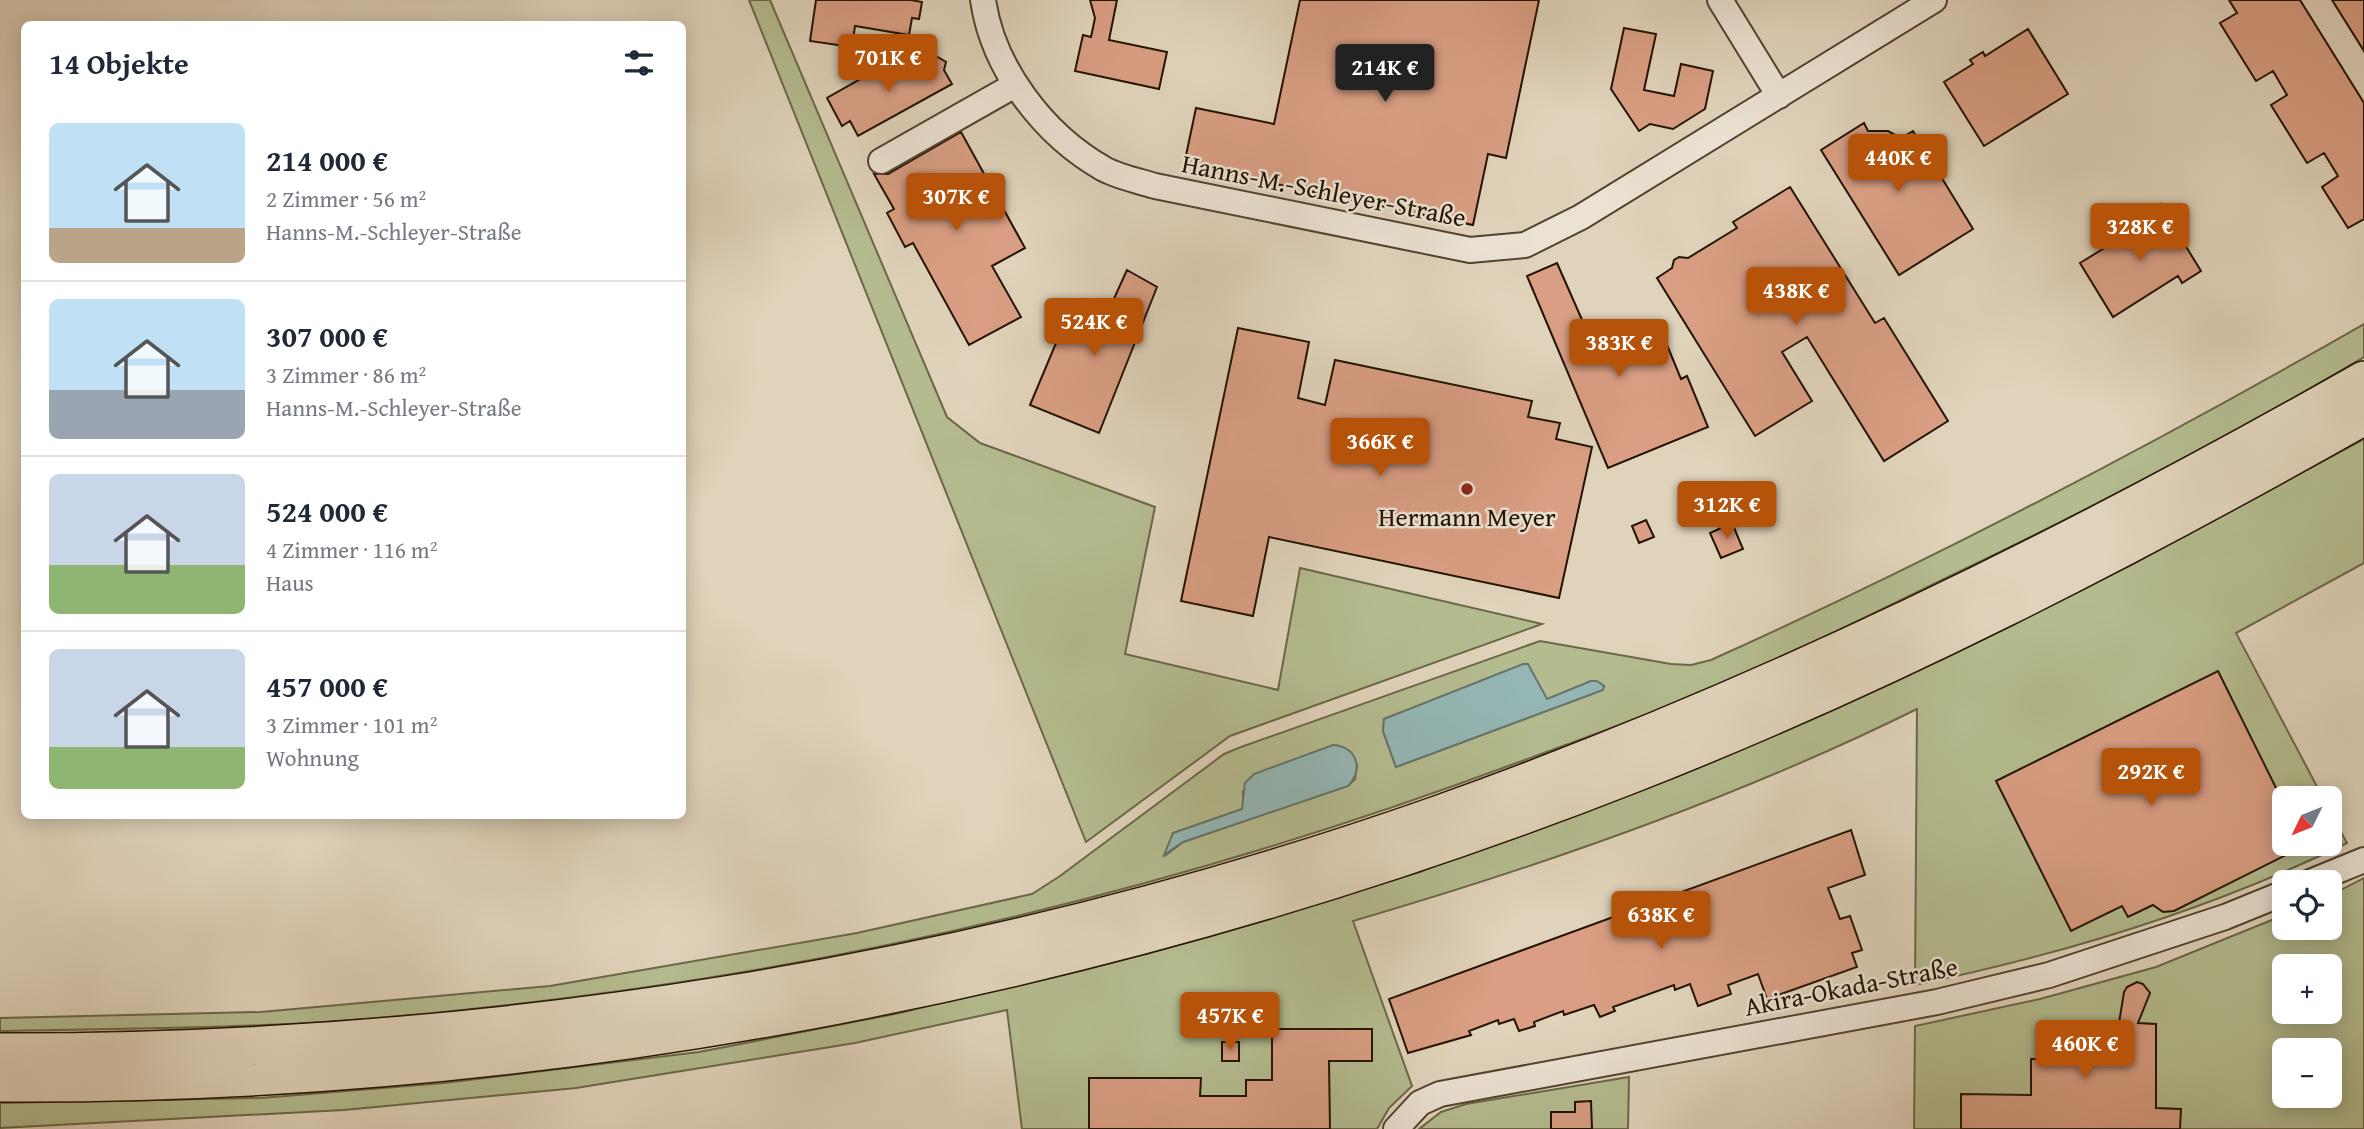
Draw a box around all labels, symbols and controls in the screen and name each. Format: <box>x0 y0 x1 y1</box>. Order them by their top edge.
pin: 701K € <box>831 34 945 94</box>
text: 701K € <box>854 40 922 73</box>
text: 14 Objekte <box>49 41 189 85</box>
icon: filters <box>620 44 658 82</box>
pin: 214K € <box>1328 44 1442 104</box>
text: 214K € <box>1351 50 1419 83</box>
pin: 440K € <box>1841 134 1955 194</box>
text: 214 000 € <box>266 138 388 182</box>
text: 440K € <box>1864 140 1932 173</box>
street label: Hanns-M.-Schleyer-Straße <box>1179 143 1469 237</box>
icon: home <box>105 151 189 235</box>
pin: 307K € <box>899 174 1013 233</box>
text: 307K € <box>922 179 990 212</box>
text: 2 Zimmer · 56 m² <box>266 182 426 215</box>
pin: 328K € <box>2083 204 2197 263</box>
text: 328K € <box>2106 209 2174 242</box>
text: Hanns-M.-Schleyer-Straße <box>266 215 521 248</box>
pin: 438K € <box>1739 268 1853 327</box>
text: 438K € <box>1762 273 1830 306</box>
pin: 524K € <box>1037 298 1151 358</box>
text: 524K € <box>1060 304 1128 337</box>
text: 307 000 € <box>266 314 388 358</box>
pin: 383K € <box>1562 320 1676 379</box>
text: 383K € <box>1585 325 1653 358</box>
icon: home <box>105 327 189 411</box>
text: 3 Zimmer · 86 m² <box>266 358 426 391</box>
text: Hanns-M.-Schleyer-Straße <box>266 391 521 424</box>
pin: 366K € <box>1323 419 1437 478</box>
text: 366K € <box>1346 424 1414 457</box>
marker: Hermann Meyer <box>1459 481 1475 497</box>
pin: 312K € <box>1670 482 1784 541</box>
text: 312K € <box>1693 487 1761 520</box>
text: 524 000 € <box>266 489 388 533</box>
place label: Hermann Meyer <box>1378 497 1556 536</box>
icon: home <box>105 502 189 586</box>
text: 4 Zimmer · 116 m² <box>266 533 437 566</box>
text: Haus <box>266 566 314 599</box>
text: 457 000 € <box>266 664 388 708</box>
icon: home <box>105 677 189 761</box>
text: 3 Zimmer · 101 m² <box>266 708 437 741</box>
text: Wohnung <box>266 741 359 774</box>
pin: 292K € <box>2094 748 2208 808</box>
text: 292K € <box>2117 754 2185 787</box>
north arrow <box>2272 786 2342 856</box>
map controls <box>2272 786 2342 1108</box>
button: locate <box>2272 870 2342 940</box>
pin: 638K € <box>1604 892 1718 951</box>
text: 638K € <box>1627 897 1695 930</box>
street label: Akira-Okada-Straße <box>1741 946 1961 1026</box>
button: + <box>2272 954 2342 1024</box>
pin: 457K € <box>1173 992 1287 1052</box>
text: 457K € <box>1196 998 1264 1031</box>
pin: 460K € <box>2028 1020 2142 1080</box>
text: 460K € <box>2051 1026 2119 1059</box>
button: − <box>2272 1038 2342 1108</box>

